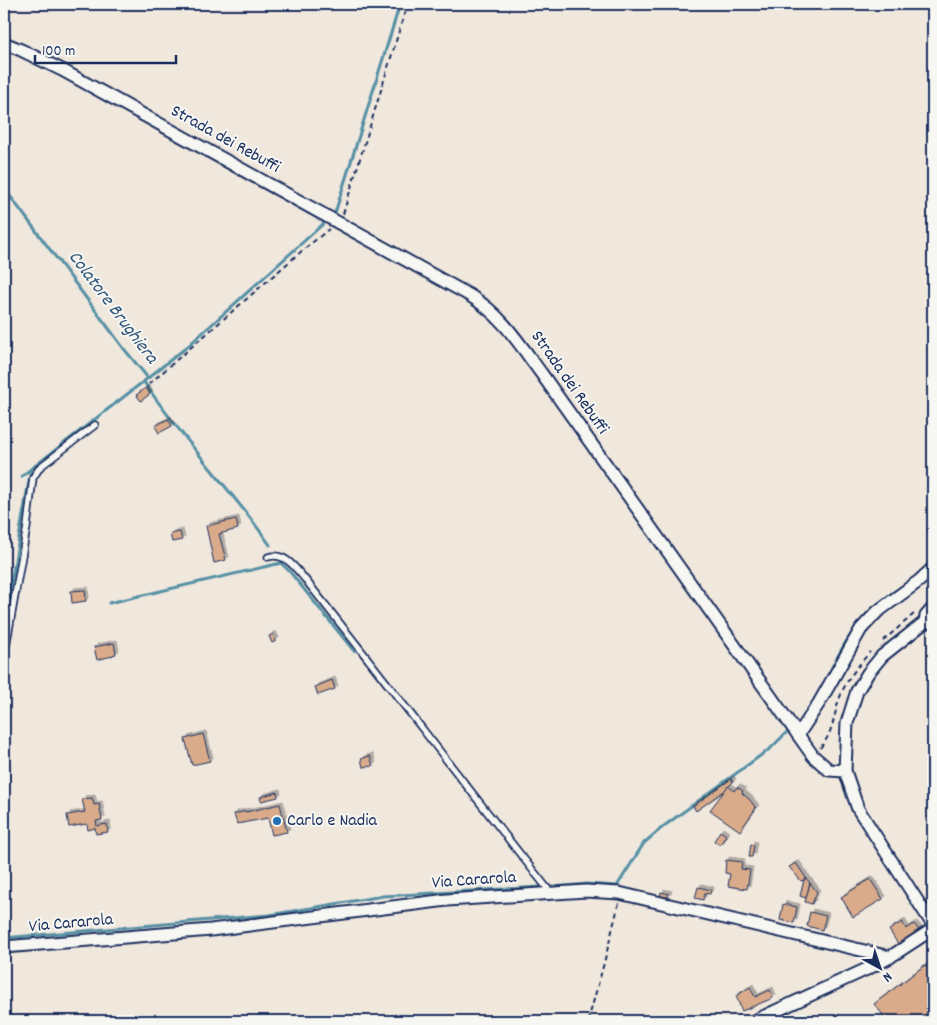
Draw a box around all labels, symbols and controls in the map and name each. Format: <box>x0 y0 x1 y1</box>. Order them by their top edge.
scale bar <box>35 32 176 64</box>
text: 100 m <box>42 41 75 63</box>
street label: Strada dei Rebuffi <box>166 100 284 180</box>
water label: Colatore Brughiera <box>60 246 164 371</box>
street label: Strada dei Rebuffi <box>524 326 614 440</box>
place label: Carlo e Nadia <box>287 809 378 834</box>
marker: Carlo e Nadia <box>271 815 283 827</box>
street label: Via Cararola <box>431 866 518 896</box>
street label: Via Cararola <box>28 908 115 940</box>
north arrow <box>854 942 904 992</box>
text: N <box>878 967 896 986</box>

